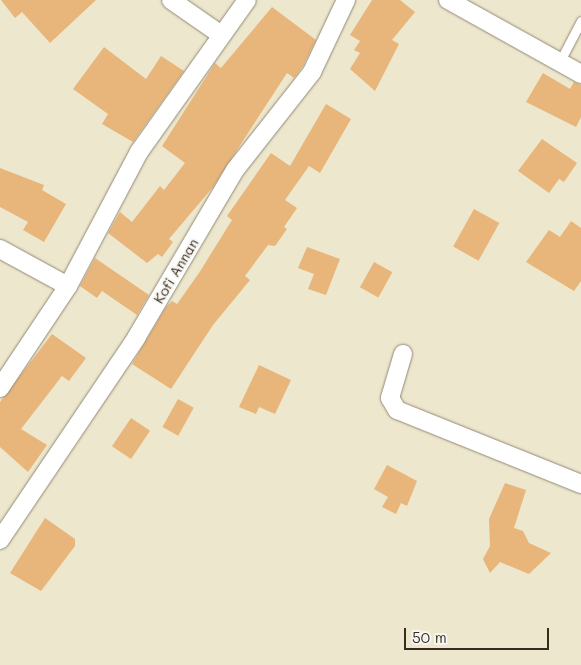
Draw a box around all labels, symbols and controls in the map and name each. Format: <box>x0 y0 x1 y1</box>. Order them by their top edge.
street label: Kofi Annan <box>150 236 202 306</box>
scale bar <box>406 618 551 650</box>
text: 50 m <box>412 627 447 647</box>

